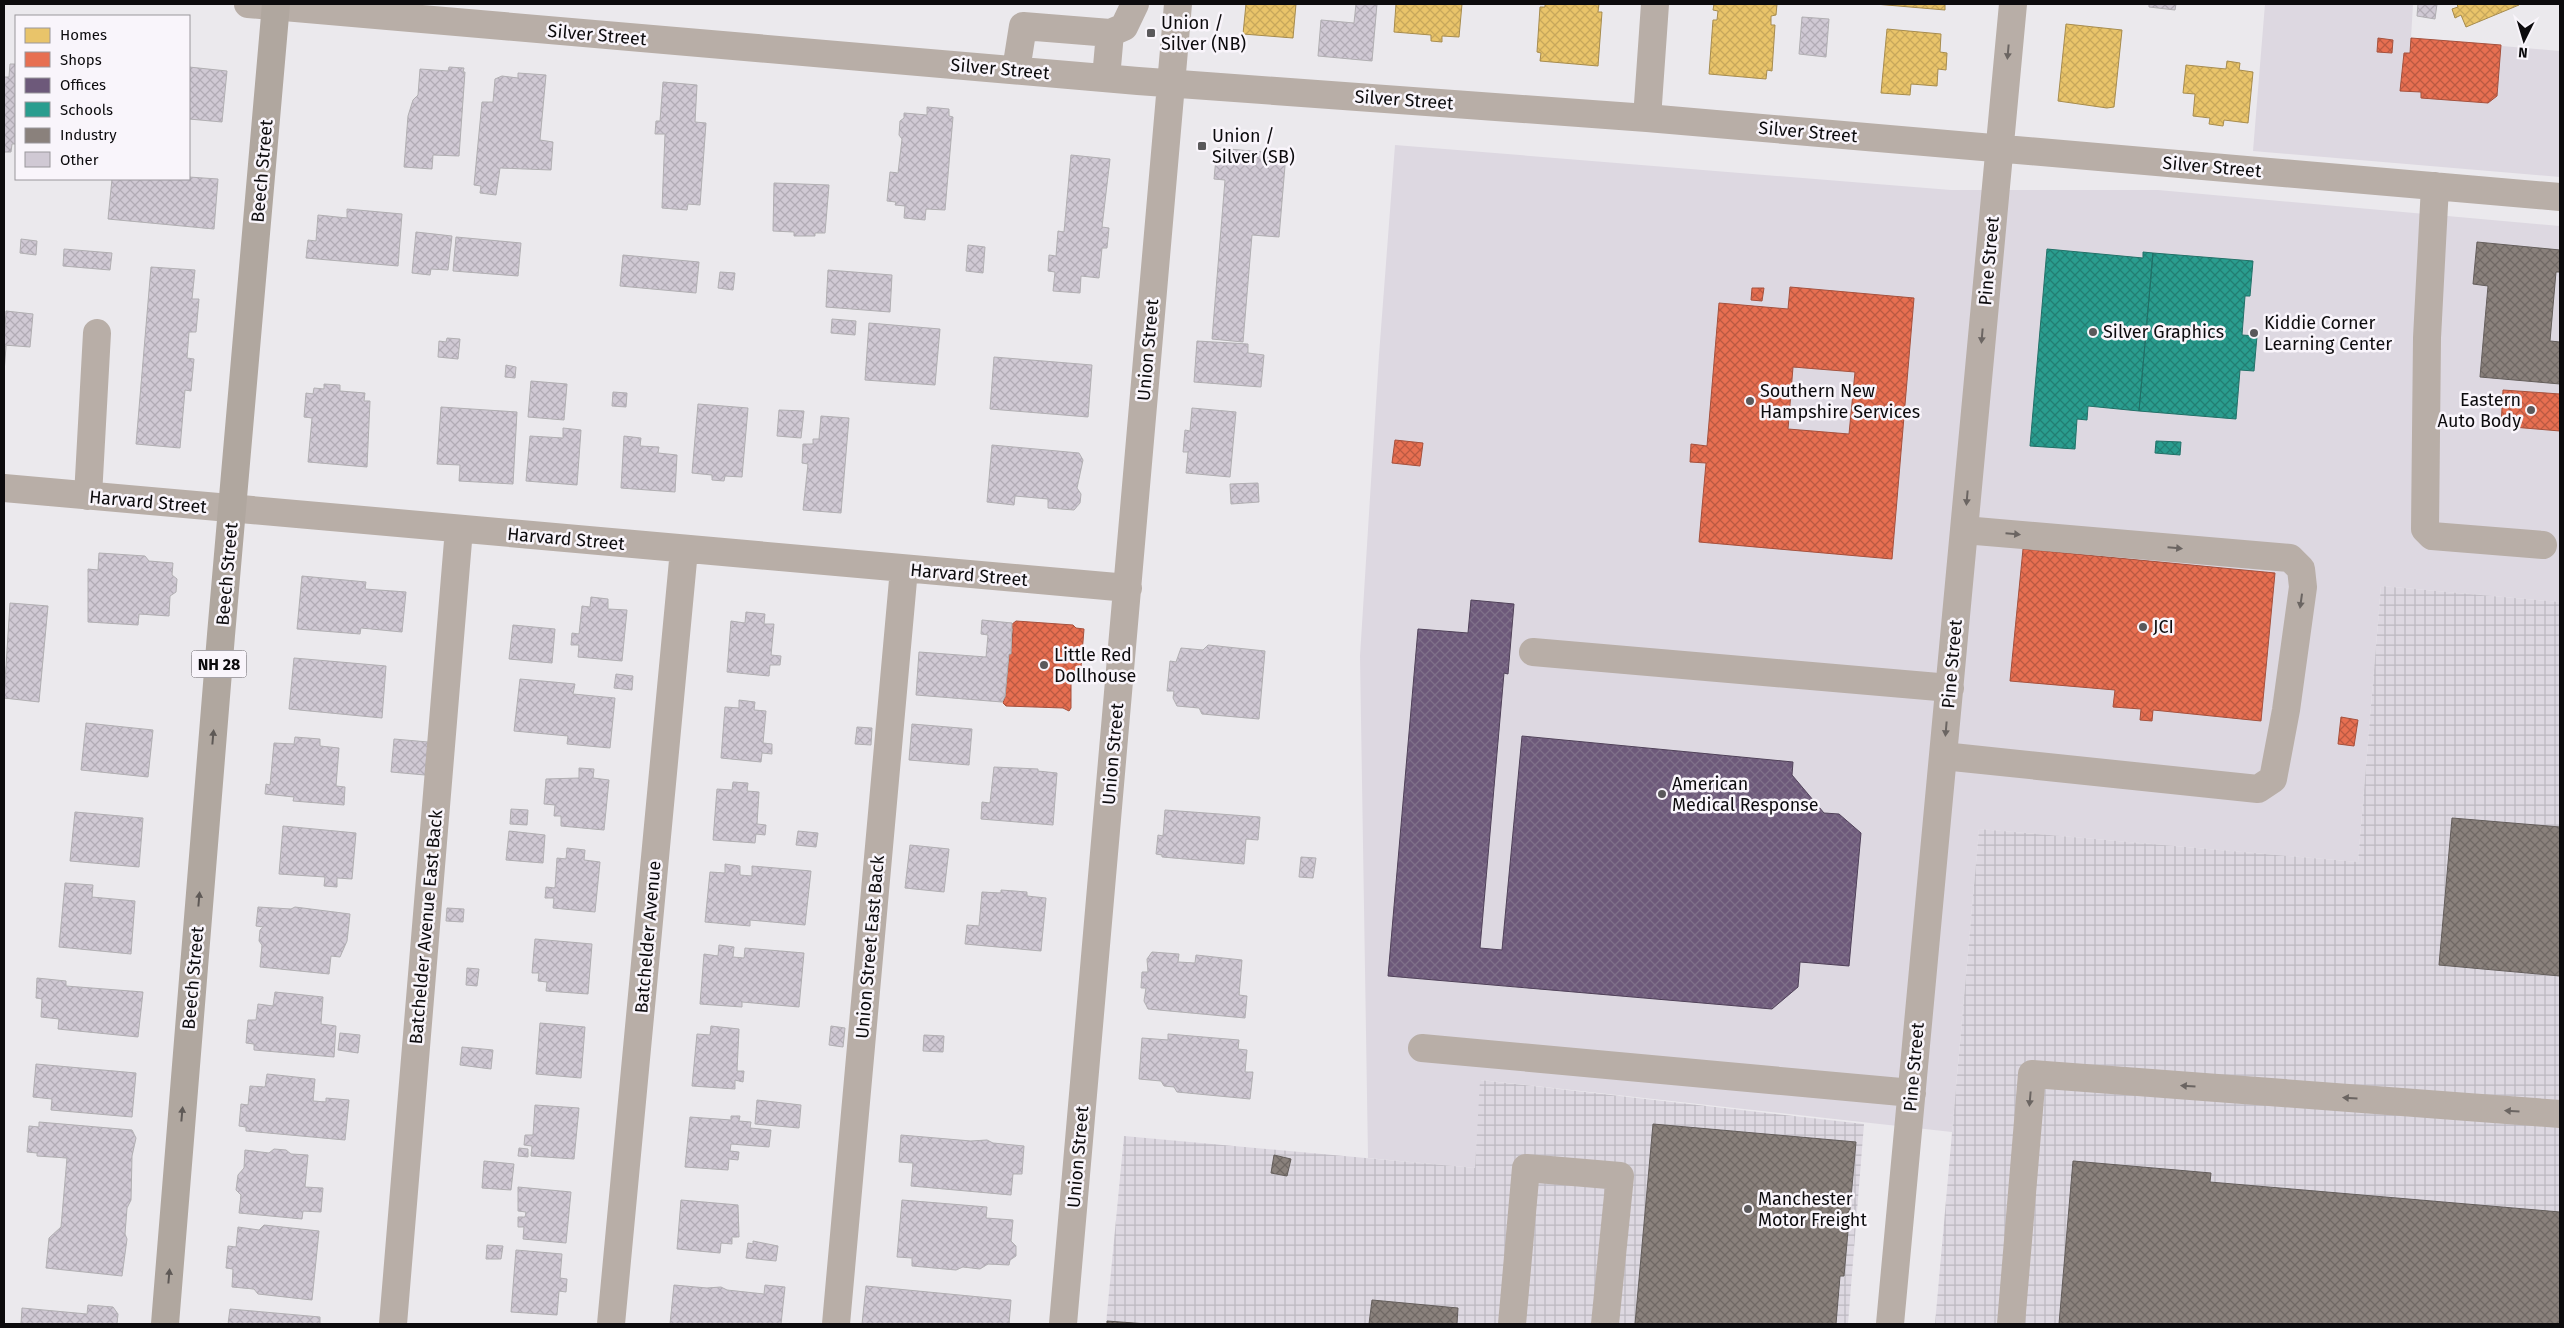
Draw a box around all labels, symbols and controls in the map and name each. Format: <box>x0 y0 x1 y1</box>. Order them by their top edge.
place label: Union / Silver (NB) <box>1161 12 1246 55</box>
legend <box>15 15 190 180</box>
north arrow <box>2499 15 2549 65</box>
street label: Silver Street <box>547 20 648 50</box>
text: Homes <box>60 26 107 44</box>
marker: Union / Silver (NB) <box>1145 27 1157 39</box>
text: N <box>2518 44 2528 61</box>
one-way arrow <box>2004 45 2012 61</box>
text: Shops <box>60 51 102 69</box>
street label: Silver Street <box>950 54 1051 84</box>
text: Offices <box>60 76 106 94</box>
street label: Silver Street <box>1354 86 1455 114</box>
text: Schools <box>60 101 113 119</box>
street label: Silver Street <box>1758 117 1859 147</box>
street label: Beech Street <box>247 118 278 223</box>
place label: Union / Silver (SB) <box>1212 125 1295 168</box>
text: Industry <box>60 126 117 144</box>
marker: Union / Silver (SB) <box>1196 140 1208 152</box>
text: Other <box>60 151 99 169</box>
street label: Silver Street <box>2162 152 2263 182</box>
street label: Pine Street <box>1974 215 2004 307</box>
street label: Union Street <box>1133 298 1163 402</box>
place label: Kiddie Corner Learning Center <box>2264 312 2392 355</box>
place label: Silver Graphics <box>2103 321 2224 343</box>
marker: Silver Graphics <box>2087 326 2099 338</box>
marker: Kiddie Corner Learning Center <box>2248 327 2260 339</box>
one-way arrow <box>1978 328 1986 344</box>
place label: Southern New Hampshire Services <box>1760 380 1920 423</box>
place label: Eastern Auto Body <box>2438 389 2521 432</box>
marker: Southern New Hampshire Services <box>1744 395 1756 407</box>
marker: Eastern Auto Body <box>2525 404 2537 416</box>
street label: Harvard Street <box>88 486 208 518</box>
one-way arrow <box>1963 490 1971 506</box>
street label: Beech Street <box>212 521 243 626</box>
street label: Harvard Street <box>506 523 626 555</box>
one-way arrow <box>2005 530 2021 538</box>
one-way arrow <box>2167 544 2183 552</box>
street label: Harvard Street <box>909 559 1029 591</box>
one-way arrow <box>2297 593 2305 609</box>
place label: JCI <box>2153 616 2174 638</box>
street label: Pine Street <box>1937 618 1967 710</box>
marker: JCI <box>2137 621 2149 633</box>
place label: Little Red Dollhouse <box>1054 644 1136 687</box>
road number: NH 28 <box>192 651 246 678</box>
marker: Little Red Dollhouse <box>1038 659 1050 671</box>
street label: Union Street <box>1098 702 1128 806</box>
one-way arrow <box>1942 722 1950 738</box>
one-way arrow <box>209 729 217 745</box>
place label: American Medical Response <box>1672 773 1819 816</box>
marker: American Medical Response <box>1656 788 1668 800</box>
street label: Batchelder Avenue East Back <box>405 808 447 1045</box>
street label: Union Street East Back <box>851 853 889 1040</box>
street label: Batchelder Avenue <box>630 860 666 1014</box>
one-way arrow <box>196 891 204 907</box>
street label: Beech Street <box>178 925 209 1030</box>
street label: Pine Street <box>1899 1021 1929 1113</box>
one-way arrow <box>2179 1082 2195 1090</box>
one-way arrow <box>2026 1091 2034 1107</box>
one-way arrow <box>2341 1094 2357 1102</box>
one-way arrow <box>178 1105 186 1121</box>
street label: Union Street <box>1063 1105 1093 1209</box>
one-way arrow <box>2503 1106 2519 1114</box>
place label: Manchester Motor Freight <box>1758 1188 1867 1231</box>
marker: Manchester Motor Freight <box>1742 1203 1754 1215</box>
one-way arrow <box>165 1267 173 1283</box>

